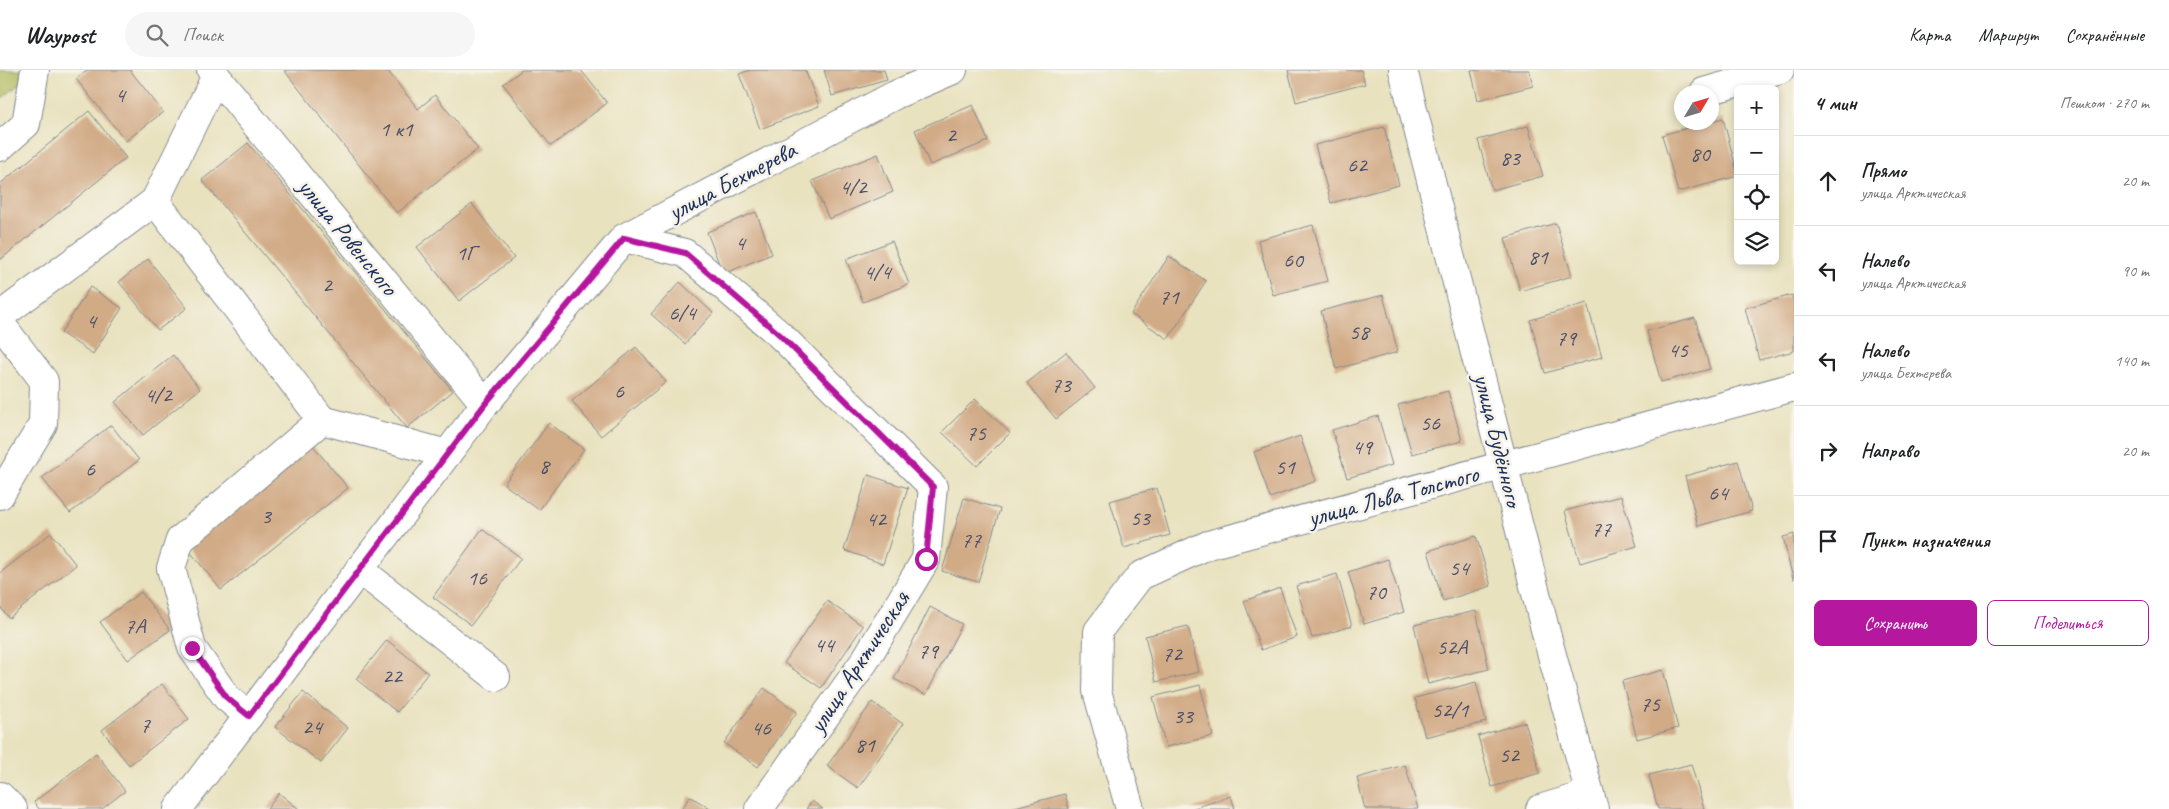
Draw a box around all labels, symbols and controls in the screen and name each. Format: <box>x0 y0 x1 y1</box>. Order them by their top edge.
search box <box>125 12 475 57</box>
text: Waypost <box>25 20 95 50</box>
icon: search <box>143 21 171 49</box>
text: Поиск <box>183 23 223 47</box>
text: Карта <box>1909 24 1950 46</box>
text: Маршрут <box>1978 24 2038 46</box>
text: Сохранённые <box>2066 24 2144 46</box>
house number: 4 <box>115 81 127 109</box>
north arrow <box>1674 85 1719 130</box>
map controls <box>1734 85 1779 265</box>
button: + <box>1734 85 1779 130</box>
text: 4 мин <box>1814 90 1857 116</box>
text: Пешком · 270 m <box>2060 93 2149 113</box>
house number: 1 к1 <box>379 115 414 143</box>
house number: 2 <box>946 121 958 149</box>
button: − <box>1734 130 1779 175</box>
street label: улица Бехтерева <box>661 133 803 229</box>
house number: 80 <box>1690 140 1712 168</box>
house number: 83 <box>1500 144 1522 172</box>
house number: 62 <box>1347 151 1369 179</box>
text: Прямо <box>1861 159 1906 183</box>
icon: ahead <box>1814 167 1842 195</box>
street label: улица Ровенского <box>290 170 406 303</box>
text: 20 m <box>2122 171 2149 191</box>
house number: 4/2 <box>839 173 869 201</box>
button: locate <box>1734 175 1779 220</box>
text: улица Арктическая <box>1861 183 1966 203</box>
button: layers <box>1734 220 1779 265</box>
house number: 4 <box>735 229 747 257</box>
house number: 1Г <box>456 239 481 267</box>
house number: 81 <box>1528 243 1549 271</box>
house number: 60 <box>1283 246 1305 274</box>
text: Налево <box>1861 249 1909 273</box>
icon: left <box>1814 257 1842 285</box>
house number: 4/4 <box>863 258 893 286</box>
text: 90 m <box>2122 261 2149 281</box>
house number: 2 <box>322 271 334 299</box>
text: улица Арктическая <box>1861 273 1966 293</box>
house number: 71 <box>1159 283 1180 311</box>
house number: 6/4 <box>668 299 698 327</box>
house number: 4 <box>86 307 98 335</box>
house number: 58 <box>1349 318 1371 346</box>
house number: 79 <box>1556 324 1578 352</box>
house number: 45 <box>1668 336 1689 364</box>
text: Налево <box>1861 339 1909 363</box>
icon: left <box>1814 347 1842 375</box>
text: 140 m <box>2115 351 2149 371</box>
text: улица Бехтерева <box>1861 363 1951 383</box>
street label: улица Будённого <box>1466 368 1531 513</box>
house number: 73 <box>1051 371 1073 399</box>
house number: 6 <box>614 377 625 405</box>
house number: 4/2 <box>144 381 174 409</box>
house number: 56 <box>1420 409 1441 437</box>
house number: 75 <box>966 419 987 447</box>
house number: 49 <box>1352 433 1374 461</box>
icon: right <box>1814 437 1842 465</box>
text: Направо <box>1861 439 1919 463</box>
text: 20 m <box>2122 441 2149 461</box>
house number: 8 <box>539 452 551 480</box>
house number: 51 <box>1275 453 1296 481</box>
house number: 6 <box>85 455 96 483</box>
street label: улица Льва Толстого <box>1302 458 1483 535</box>
house number: 64 <box>1708 479 1730 507</box>
house number: 3 <box>261 502 273 530</box>
house number: 53 <box>1130 504 1152 532</box>
house number: 42 <box>866 505 888 533</box>
house number: 77 <box>1591 515 1612 543</box>
house number: 77 <box>961 526 982 554</box>
icon: arrive <box>1814 527 1842 555</box>
text: Пункт назначения <box>1861 529 1990 553</box>
route start <box>915 548 938 571</box>
house number: 54 <box>1449 554 1471 582</box>
house number: 16 <box>467 564 488 592</box>
house number: 70 <box>1366 578 1388 606</box>
street label: улица Арктическая <box>800 584 917 741</box>
button: Сохранить <box>1814 600 1977 646</box>
button: Поделиться <box>1987 600 2149 646</box>
house number: 7А <box>125 612 146 640</box>
house number: 44 <box>814 631 836 659</box>
house number: 52А <box>1437 633 1468 661</box>
route end <box>181 637 204 660</box>
house number: 79 <box>918 637 940 665</box>
house number: 72 <box>1162 640 1184 668</box>
house number: 22 <box>382 662 404 690</box>
house number: 75 <box>1640 690 1661 718</box>
house number: 52/1 <box>1432 696 1470 724</box>
house number: 33 <box>1173 702 1195 730</box>
house number: 7 <box>140 711 151 739</box>
house number: 24 <box>302 713 324 741</box>
house number: 46 <box>751 714 772 742</box>
house number: 81 <box>855 731 876 759</box>
house number: 52 <box>1499 741 1521 769</box>

